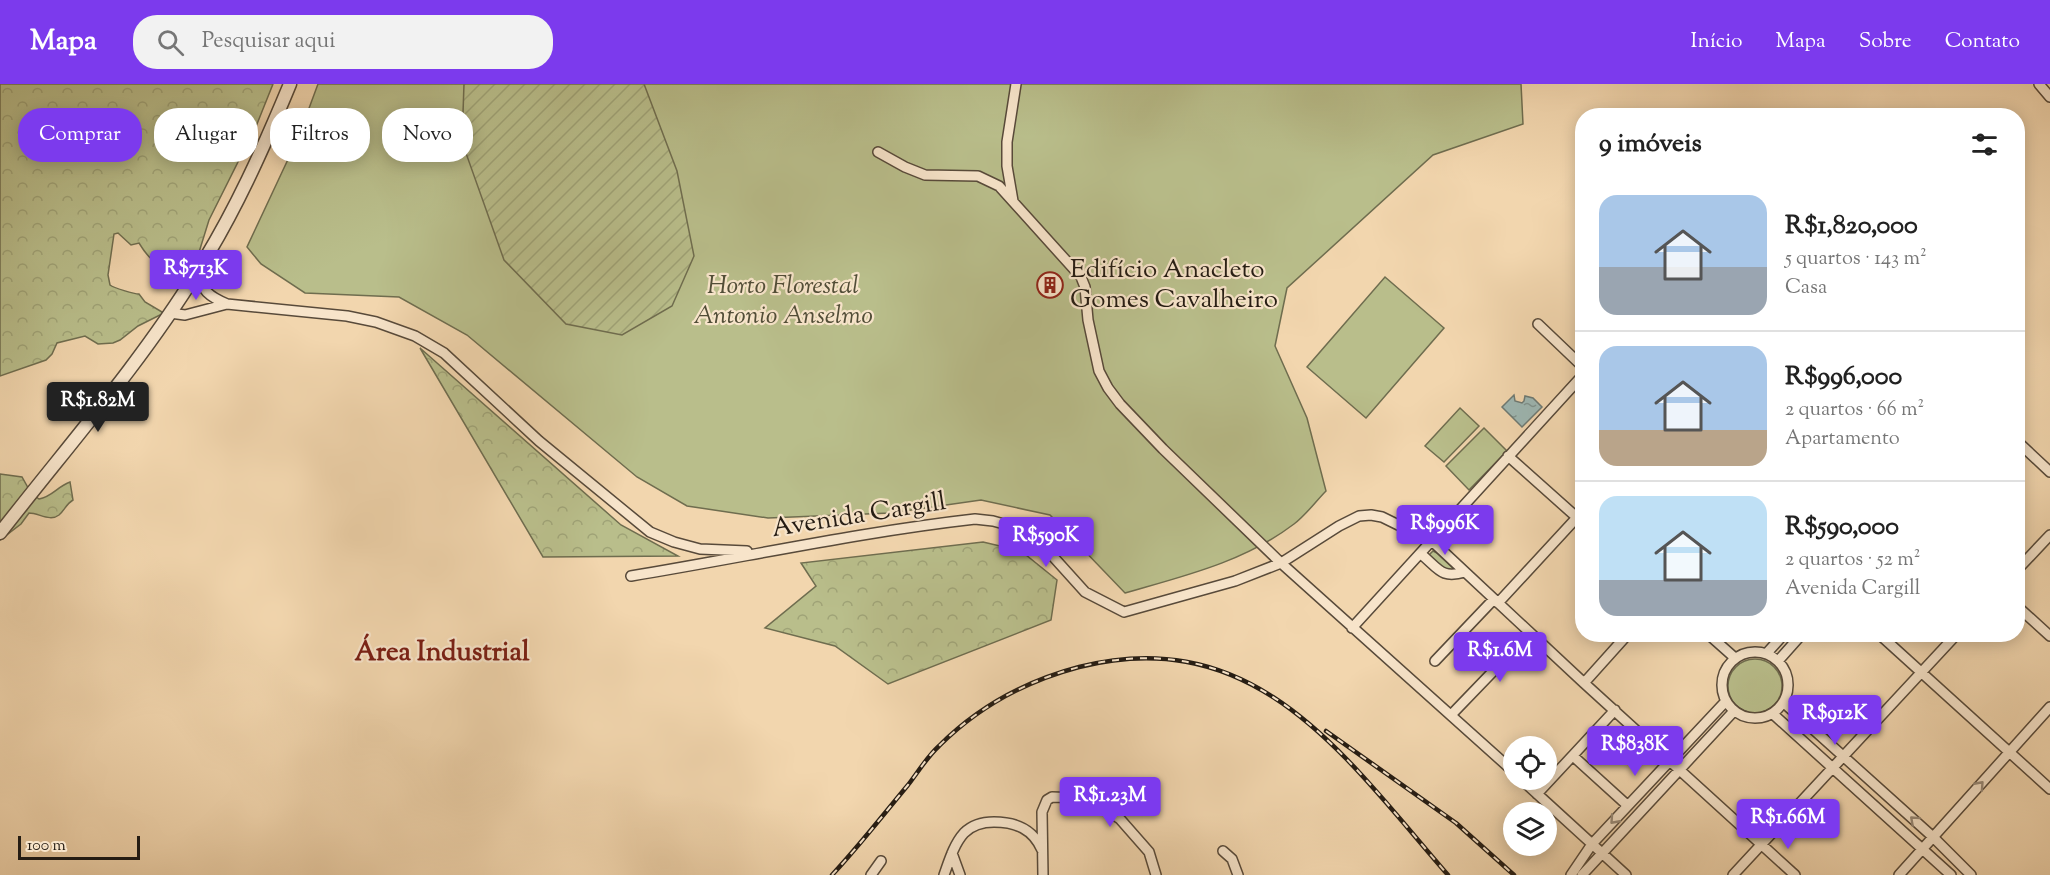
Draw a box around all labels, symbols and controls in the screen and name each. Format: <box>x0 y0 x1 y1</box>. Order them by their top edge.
search box <box>133 15 553 69</box>
text: Mapa <box>30 22 97 62</box>
icon: search <box>154 26 187 59</box>
text: Pesquisar aqui <box>202 26 335 58</box>
text: Início <box>1691 27 1743 57</box>
text: Mapa <box>1776 27 1826 57</box>
text: Sobre <box>1859 27 1912 57</box>
text: Contato <box>1945 27 2020 57</box>
chip: Comprar <box>18 108 142 162</box>
chip: Alugar <box>154 108 258 162</box>
chip: Filtros <box>270 108 370 162</box>
chip: Novo <box>382 108 473 162</box>
text: 9 imóveis <box>1599 126 1702 163</box>
icon: filters <box>1968 128 2001 161</box>
text: R$1,820,000 <box>1785 208 1918 245</box>
icon: home <box>1647 219 1719 291</box>
text: 5 quartos · 143 m² <box>1785 245 1927 274</box>
pin: R$713K <box>147 250 245 301</box>
place label: Edifício Anacleto Gomes Cavalheiro <box>1070 252 1278 319</box>
text: R$713K <box>164 255 228 284</box>
park label: Horto Florestal Antonio Anselmo <box>693 268 873 335</box>
building icon: Edifício Anacleto Gomes Cavalheiro <box>1035 270 1065 300</box>
text: Casa <box>1785 274 1827 303</box>
text: R$996,000 <box>1785 359 1902 396</box>
icon: home <box>1647 370 1719 442</box>
pin: R$1.82M <box>43 382 153 433</box>
text: R$1.82M <box>61 387 135 416</box>
text: 2 quartos · 66 m² <box>1785 396 1924 425</box>
text: Apartamento <box>1785 425 1900 454</box>
street label: Avenida Cargill <box>769 484 949 548</box>
pin: R$996K <box>1396 505 1494 556</box>
text: R$590,000 <box>1785 509 1899 546</box>
text: R$996K <box>1411 510 1479 539</box>
pin: R$590K <box>997 517 1095 568</box>
icon: home <box>1647 520 1719 592</box>
text: R$590K <box>1013 522 1079 551</box>
text: 2 quartos · 52 m² <box>1785 546 1921 575</box>
text: Avenida Cargill <box>1785 575 1920 604</box>
pin: R$1.6M <box>1451 632 1549 683</box>
district label: Área Industrial <box>355 633 530 673</box>
text: R$1.6M <box>1468 637 1532 666</box>
pin: R$912K <box>1786 695 1884 746</box>
text: R$912K <box>1802 700 1868 729</box>
pin: R$838K <box>1586 726 1684 777</box>
text: R$838K <box>1601 731 1669 760</box>
map controls <box>1503 736 1557 856</box>
button: locate <box>1503 736 1557 790</box>
pin: R$1.23M <box>1055 777 1165 828</box>
one-way arrow <box>1973 781 1984 791</box>
text: R$1.23M <box>1074 782 1146 811</box>
pin: R$1.66M <box>1733 799 1843 850</box>
button: layers <box>1503 802 1557 856</box>
text: R$1.66M <box>1751 804 1825 833</box>
one-way arrow <box>1610 813 1621 824</box>
one-way arrow <box>1910 816 1921 827</box>
scale bar <box>18 833 140 860</box>
text: 100 m <box>27 835 66 858</box>

